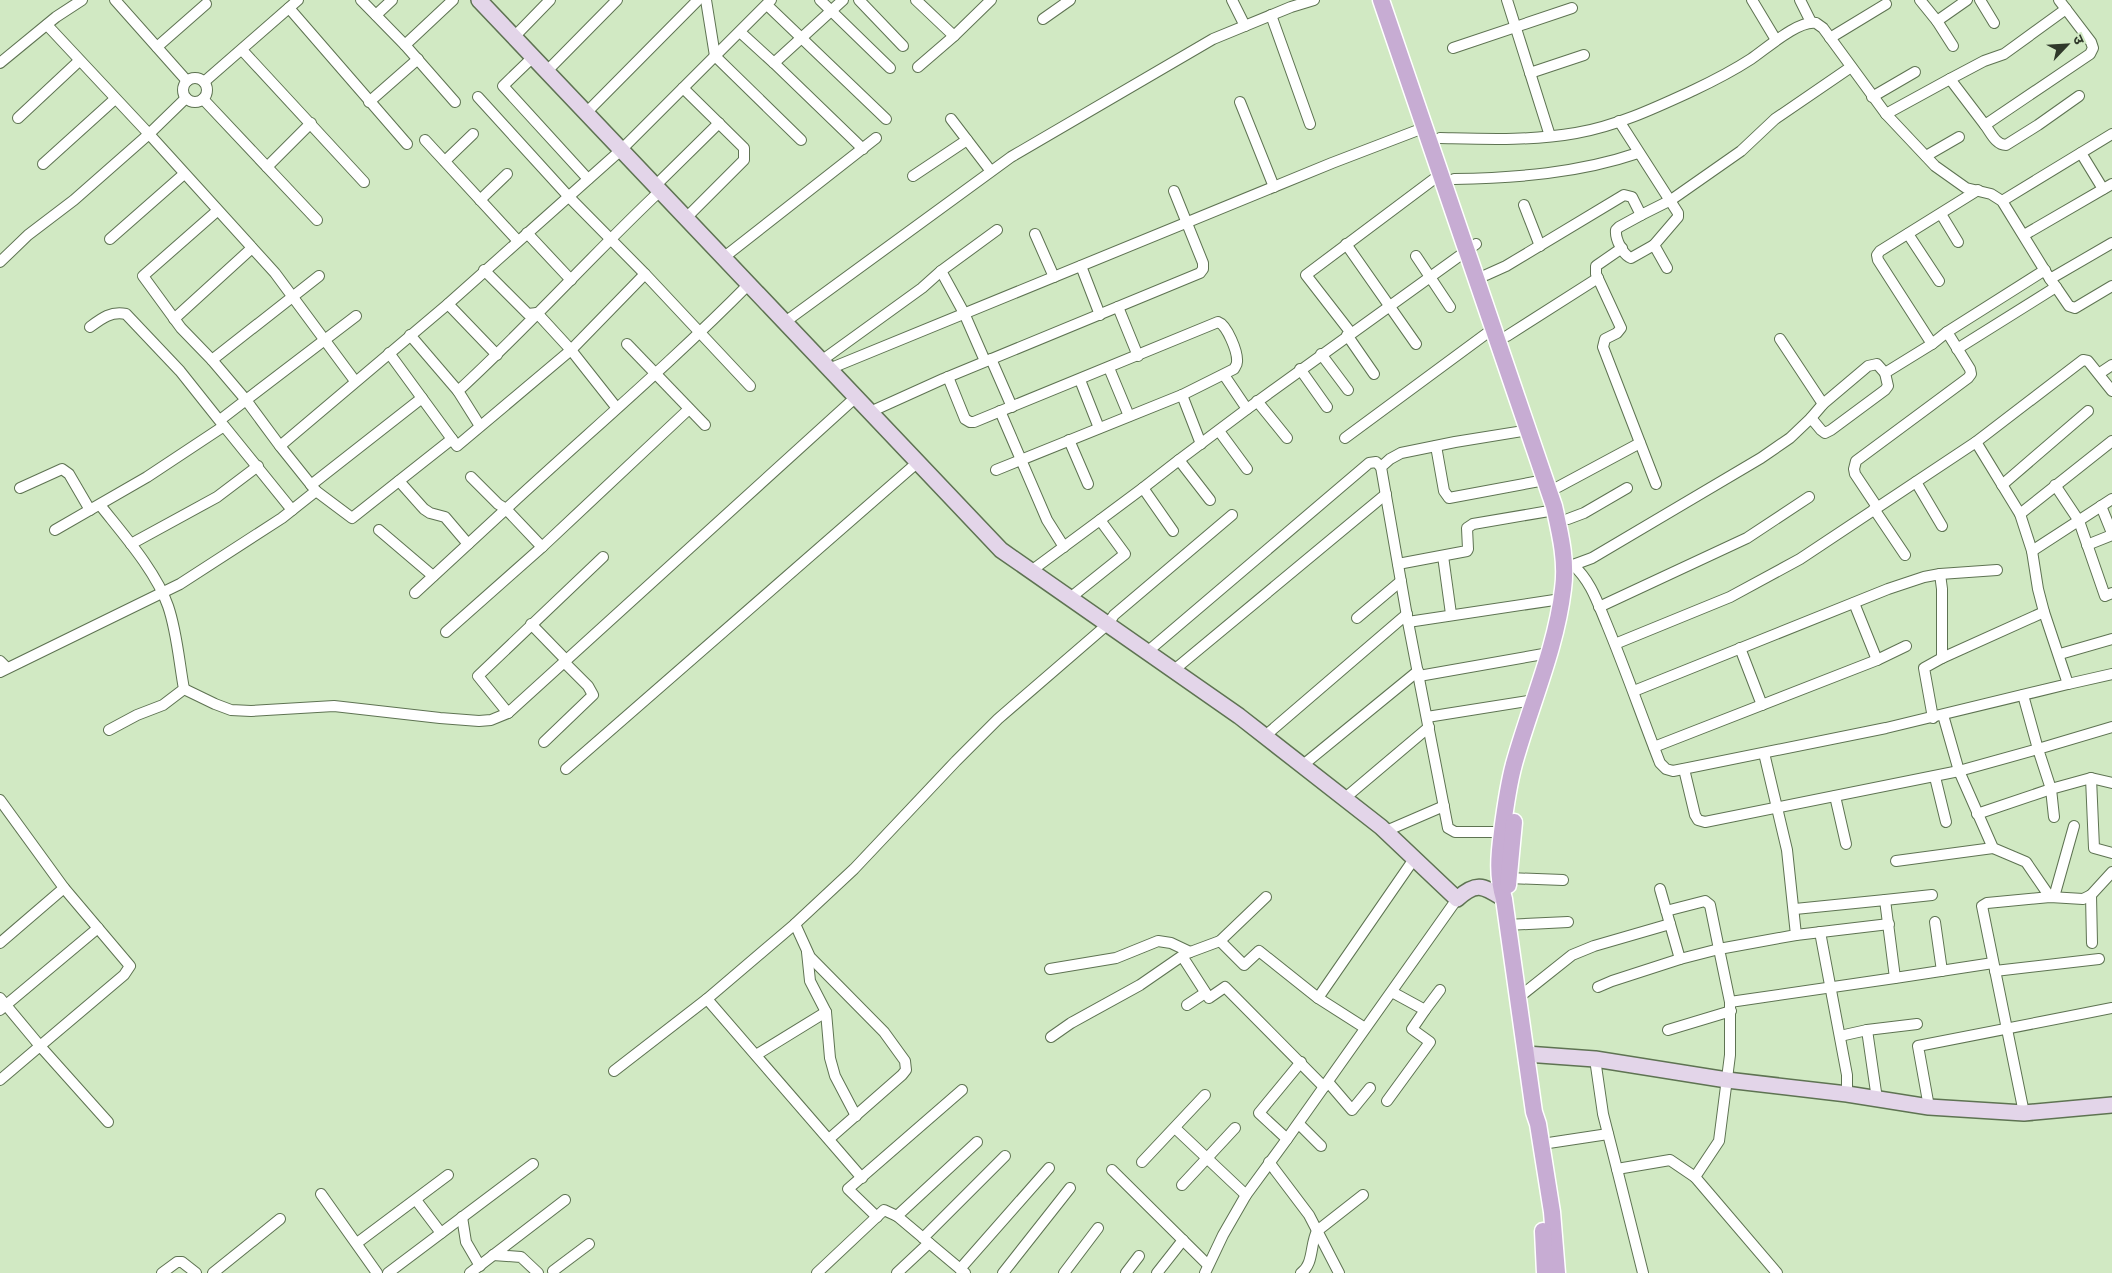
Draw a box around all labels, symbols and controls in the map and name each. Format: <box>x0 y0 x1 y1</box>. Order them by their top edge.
north arrow <box>2042 20 2092 70</box>
text: उ <box>2068 32 2090 48</box>

